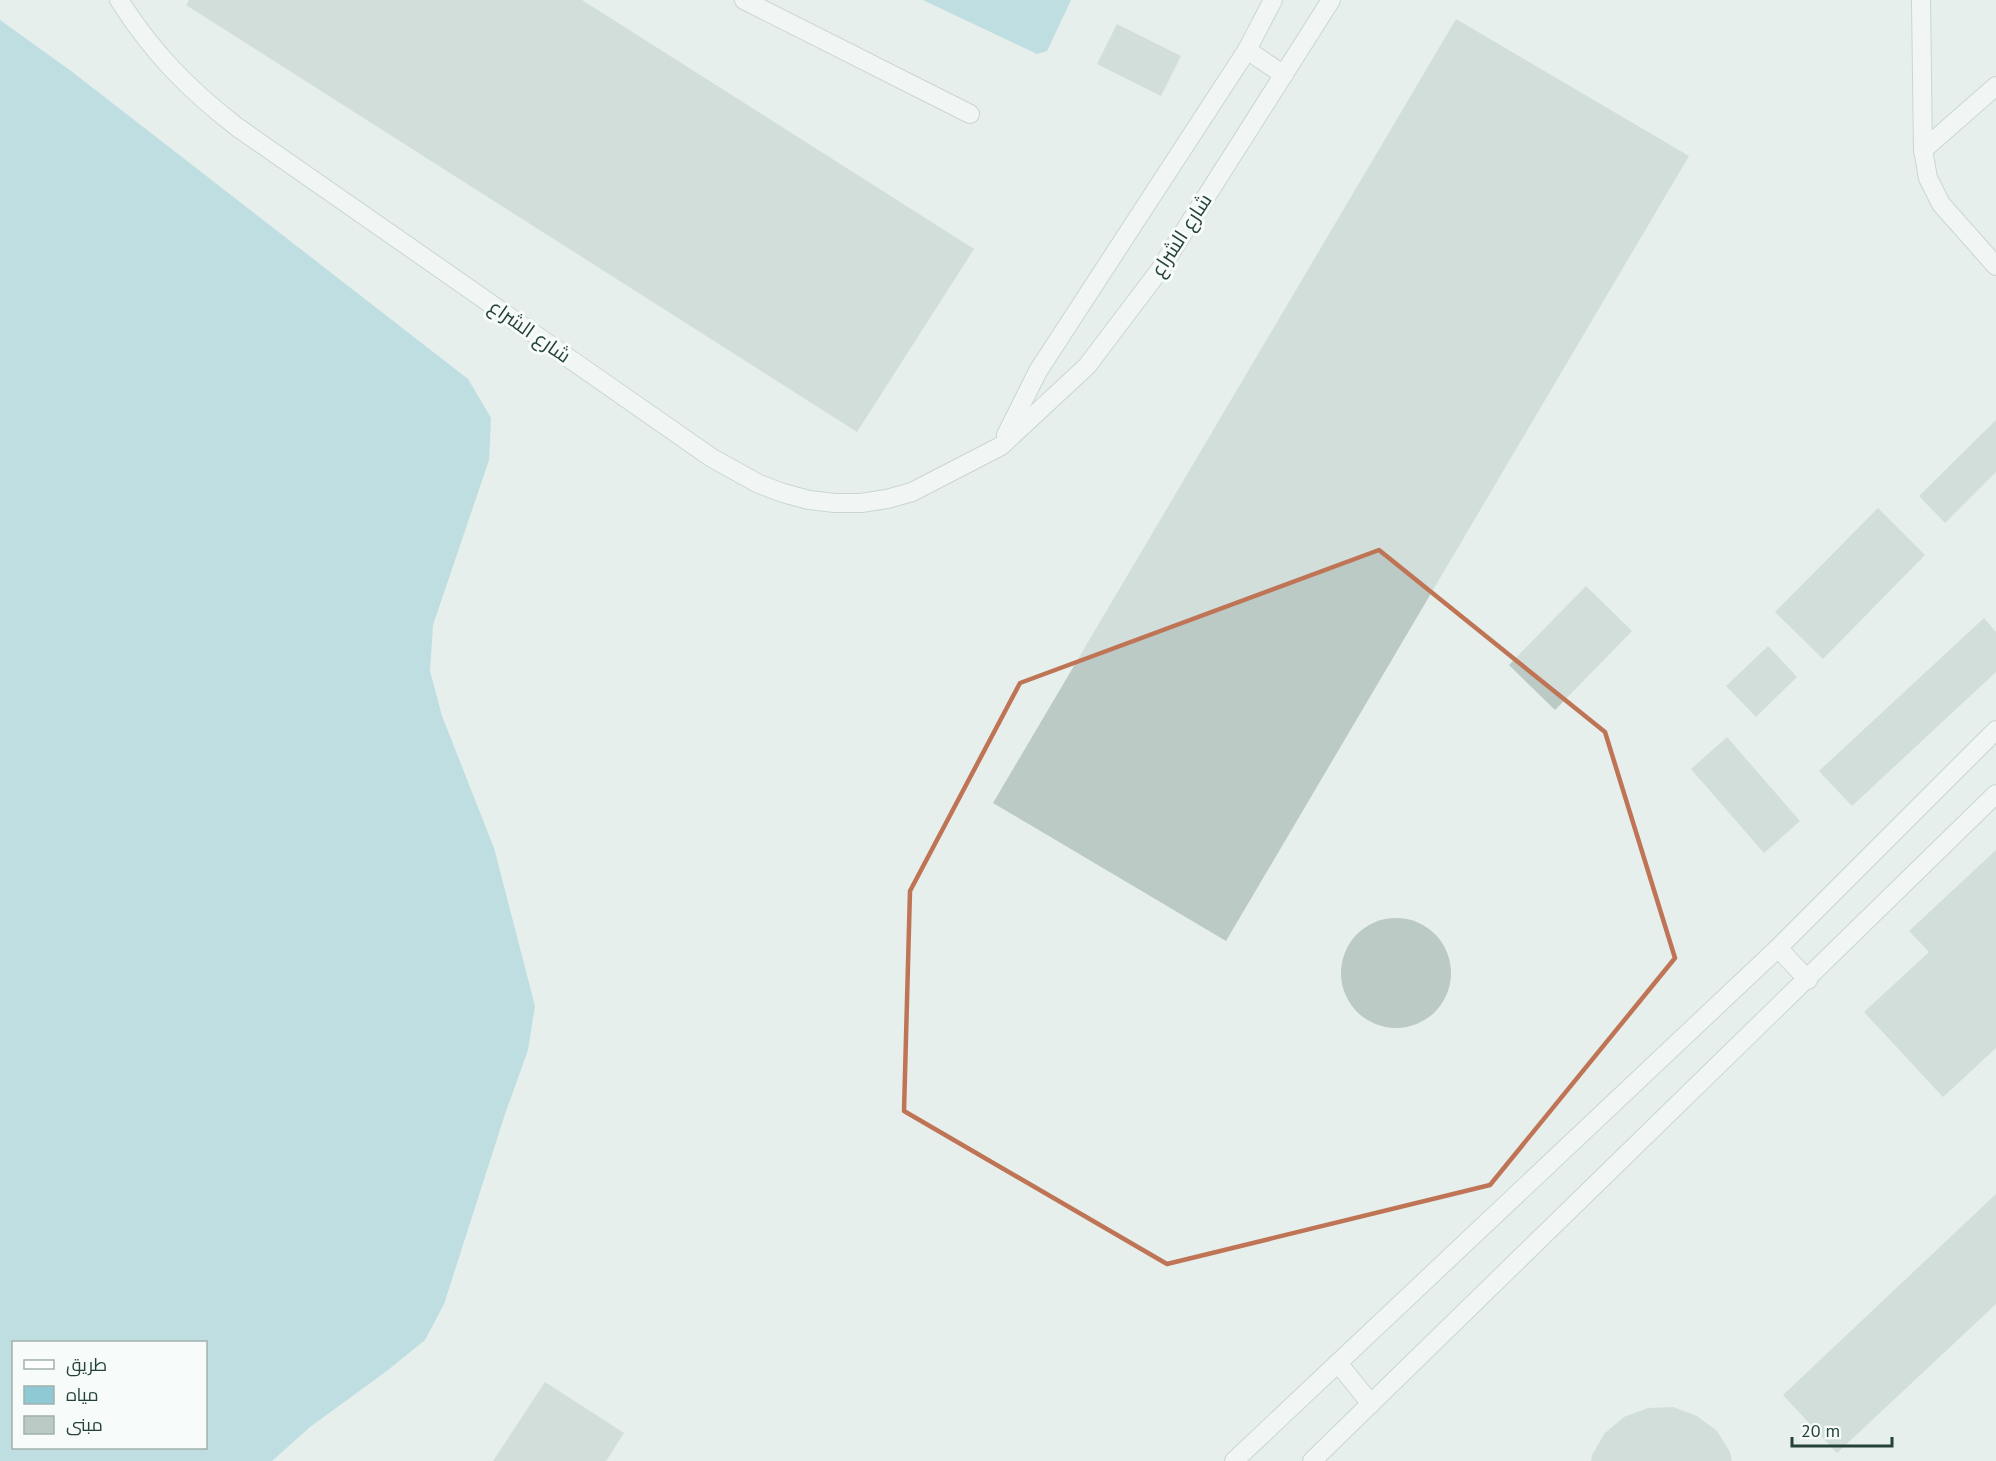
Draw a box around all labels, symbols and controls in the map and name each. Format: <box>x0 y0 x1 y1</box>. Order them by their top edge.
street label: شارع الشراع <box>1144 188 1218 282</box>
street label: شارع الشراع <box>483 293 576 369</box>
legend <box>12 1341 207 1449</box>
text: طريق <box>66 1353 107 1377</box>
text: مياه <box>66 1383 99 1406</box>
scale bar <box>1792 1410 1892 1448</box>
text: مبنى <box>66 1413 103 1436</box>
text: 20 m <box>1801 1419 1840 1442</box>

